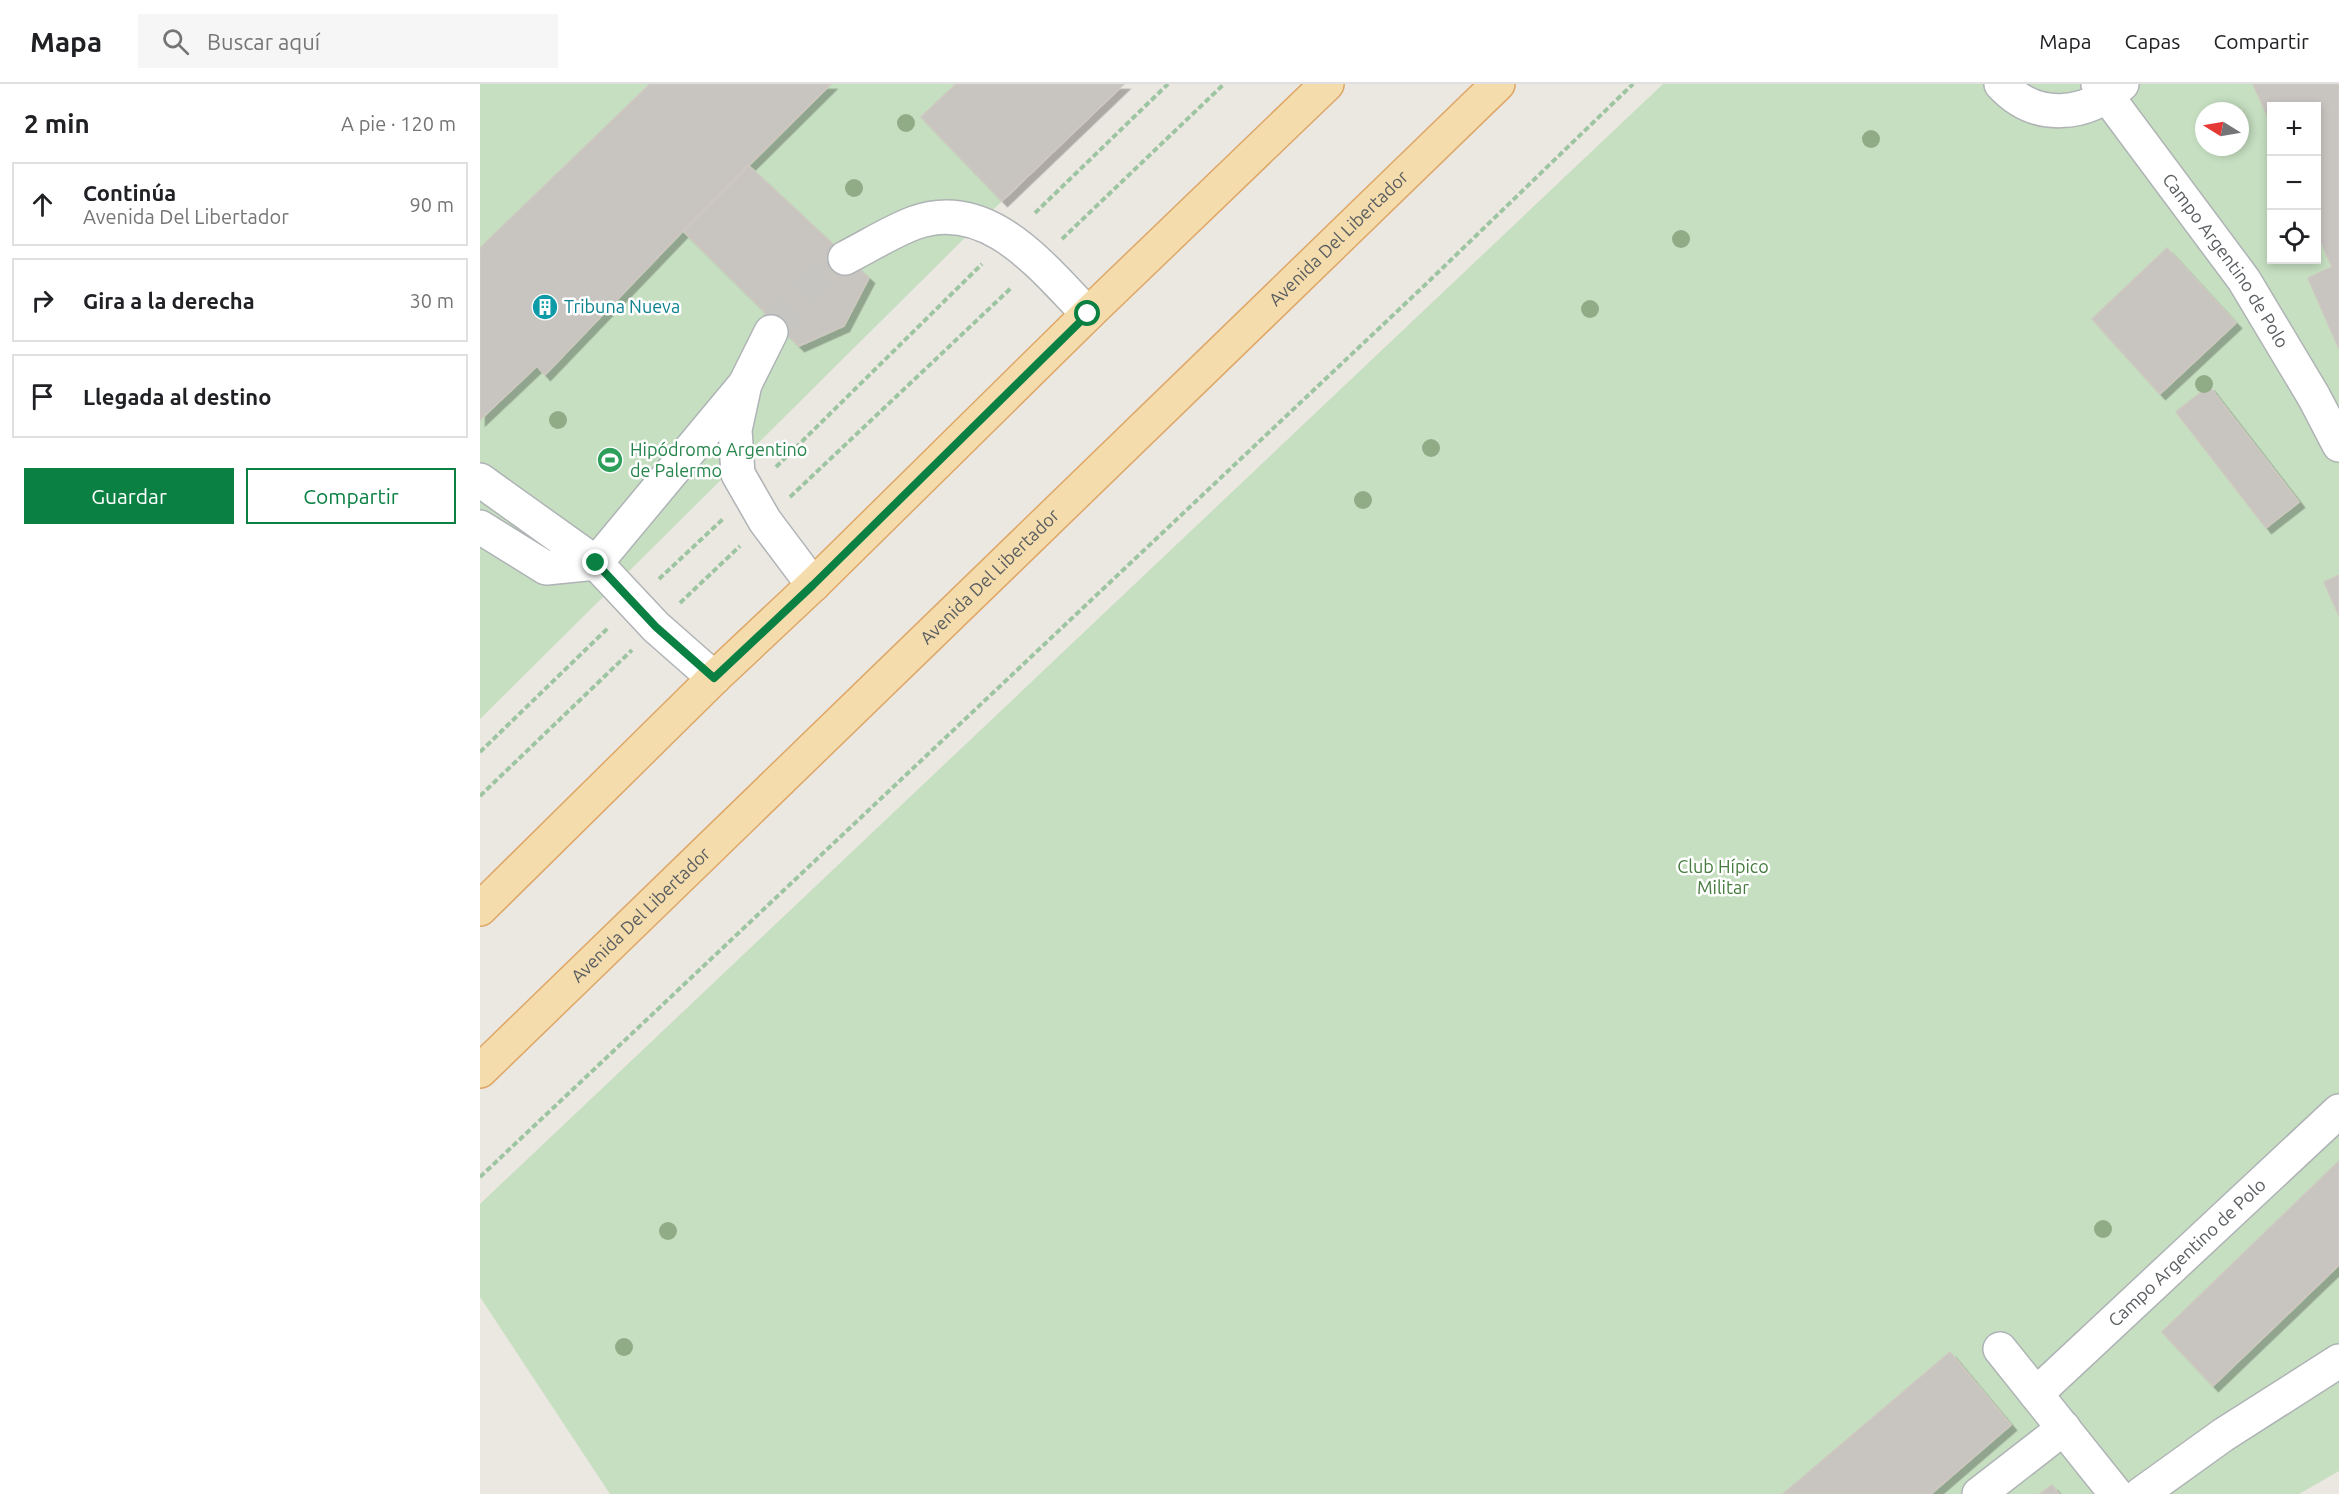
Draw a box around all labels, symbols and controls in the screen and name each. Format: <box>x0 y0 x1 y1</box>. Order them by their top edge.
search box <box>138 14 558 68</box>
icon: search <box>159 25 192 58</box>
text: Mapa <box>30 26 102 57</box>
text: Buscar aquí <box>207 29 320 54</box>
text: Mapa <box>2039 29 2091 53</box>
text: Capas <box>2124 29 2180 53</box>
text: Compartir <box>2213 29 2309 53</box>
north arrow <box>2195 102 2249 156</box>
map controls <box>2267 102 2321 264</box>
button: + <box>2267 102 2321 156</box>
text: 2 min <box>24 109 90 138</box>
text: A pie · 120 m <box>341 112 456 135</box>
button: − <box>2267 156 2321 210</box>
street label: Avenida Del Libertador <box>1265 166 1412 309</box>
street label: Campo Argentino de Polo <box>2159 169 2293 351</box>
text: Continúa <box>83 180 176 205</box>
icon: ahead <box>26 188 59 221</box>
text: 90 m <box>410 193 454 216</box>
text: Avenida Del Libertador <box>83 205 289 228</box>
button: locate <box>2267 210 2321 264</box>
icon: right <box>26 284 59 317</box>
text: Gira a la derecha <box>83 288 255 313</box>
text: 30 m <box>410 289 454 312</box>
building icon: Tribuna Nueva <box>530 292 560 322</box>
place label: Tribuna Nueva <box>564 296 680 316</box>
route start <box>1074 300 1100 326</box>
icon: arrive <box>26 380 59 413</box>
text: Llegada al destino <box>83 384 271 409</box>
place label: Hipódromo Argentino de Palermo <box>630 439 807 480</box>
sports icon: Hipódromo Argentino de Palermo <box>595 445 625 475</box>
button: Guardar <box>24 468 234 524</box>
button: Compartir <box>246 468 456 524</box>
street label: Avenida Del Libertador <box>916 504 1063 648</box>
route end <box>582 549 608 575</box>
street label: Avenida Del Libertador <box>567 843 714 986</box>
park label: Club Hípico Militar <box>1677 856 1769 897</box>
street label: Campo Argentino de Polo <box>2104 1174 2269 1330</box>

